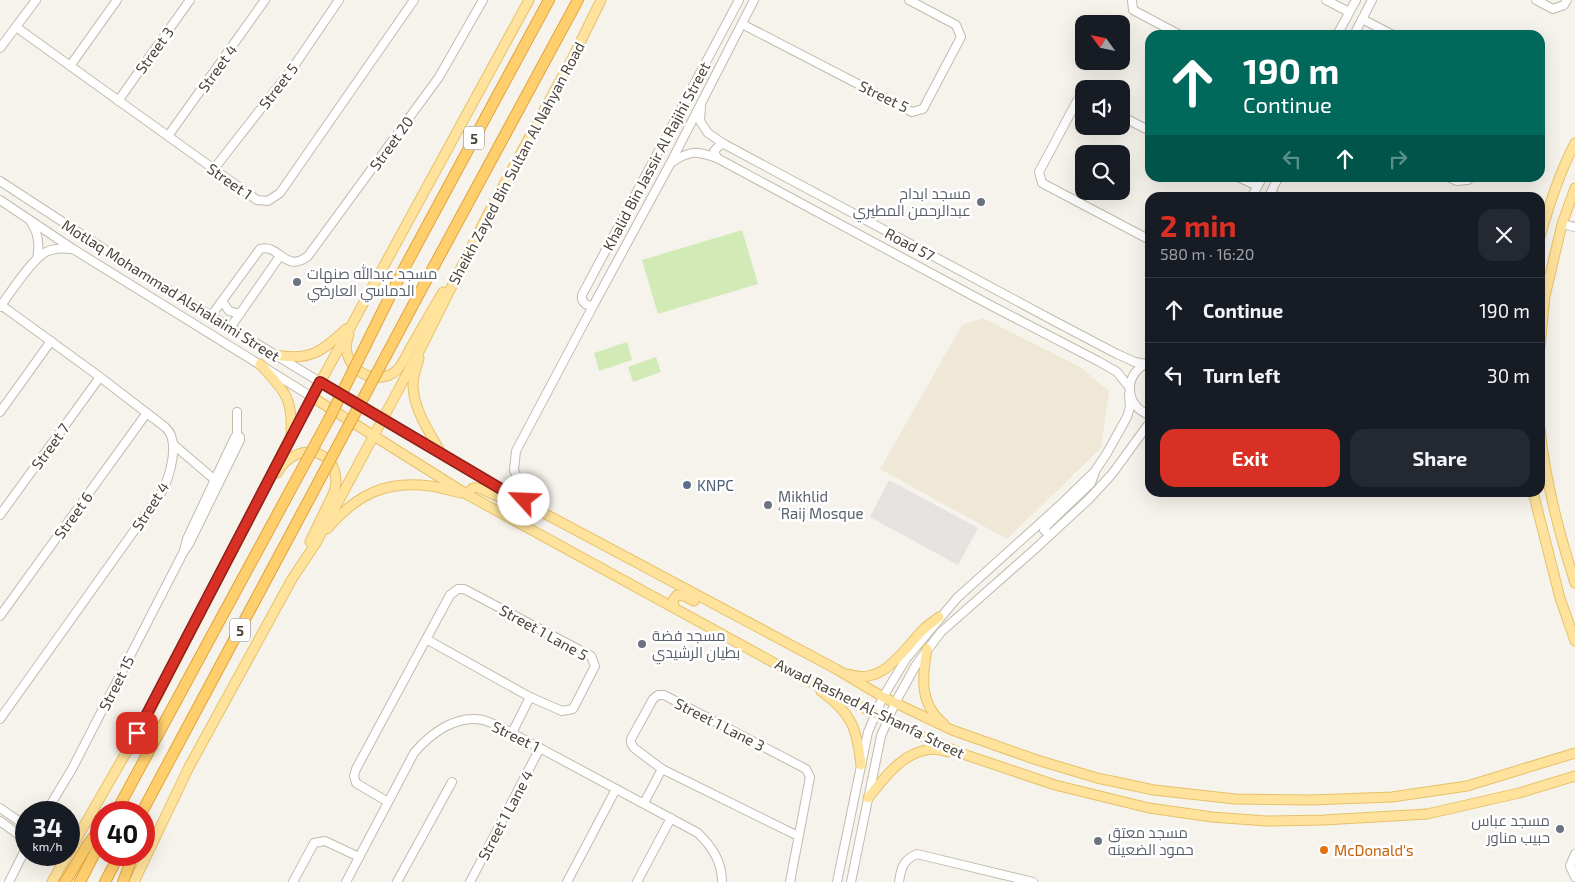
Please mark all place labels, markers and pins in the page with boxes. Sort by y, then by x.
place label: مسجد ابداح عبدالرحمن المطيري [853,184,971,223]
marker: مسجد ابداح عبدالرحمن المطيري [975,196,987,208]
place label: مسجد عبدالله صنهات الدماسي العارضي [307,264,437,303]
marker: مسجد عبدالله صنهات الدماسي العارضي [291,276,303,288]
place label: KNPC [697,476,734,494]
marker: KNPC [681,479,693,491]
place label: Mikhlid ʿRaij Mosque [778,487,864,523]
marker: Mikhlid ʿRaij Mosque [762,499,774,511]
place label: مسجد فضة بطيان الرشيدي [652,626,740,665]
marker: مسجد فضة بطيان الرشيدي [636,638,648,650]
pin [116,712,158,754]
place label: مسجد عباس حبيب مناور [1471,811,1550,847]
place label: مسجد معتق حمود الضعينه [1108,823,1194,859]
marker: مسجد عباس حبيب مناور [1554,823,1566,835]
marker: مسجد معتق حمود الضعينه [1092,835,1104,847]
place label: McDonald's [1334,841,1414,859]
marker: McDonald's [1318,844,1330,856]

